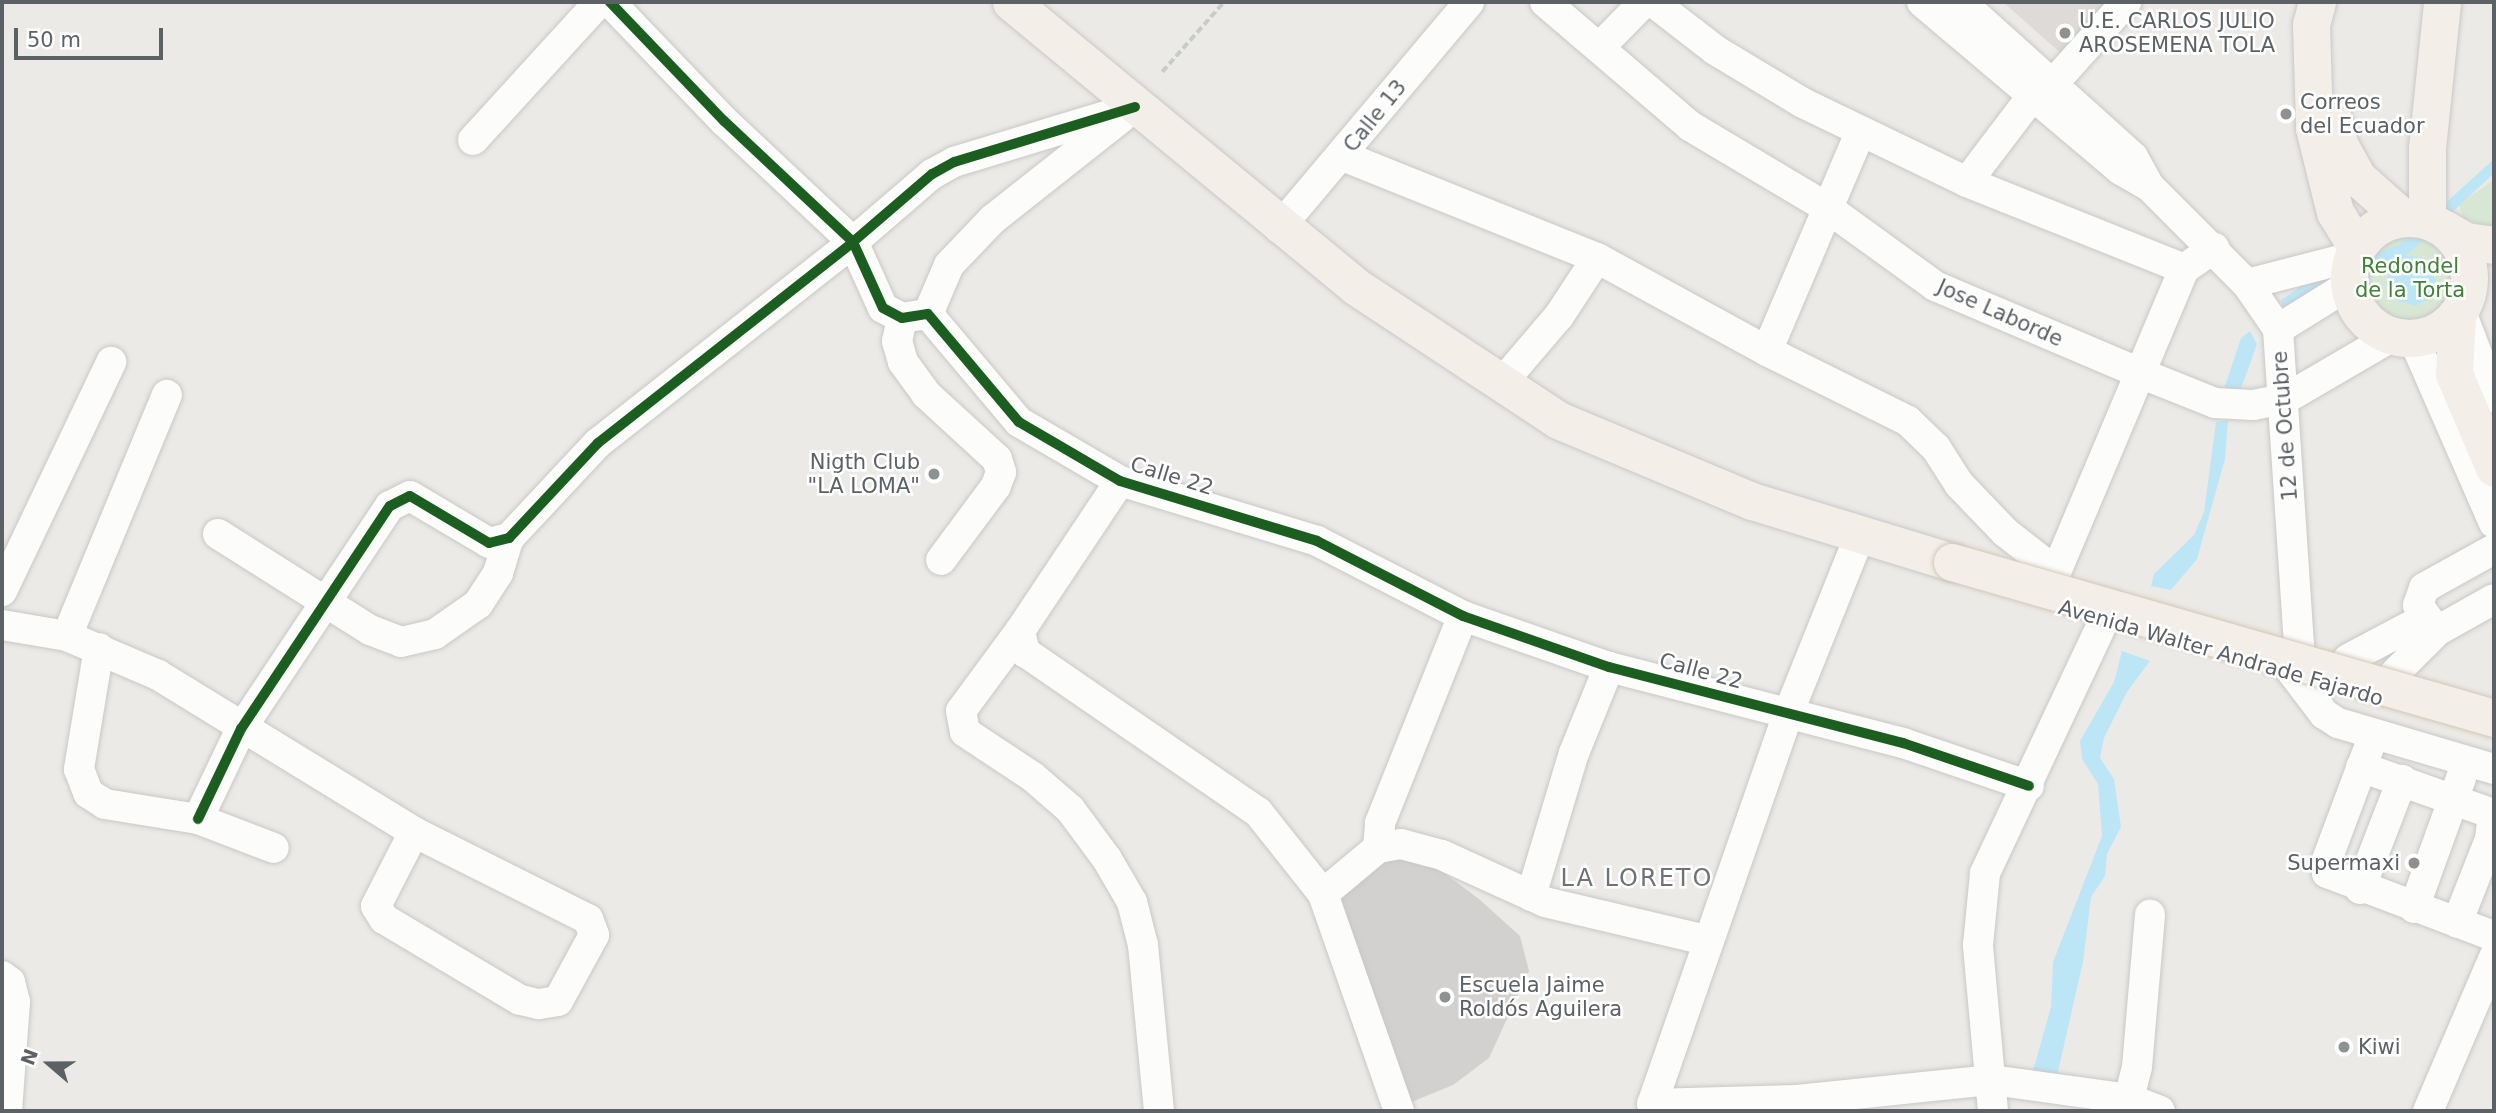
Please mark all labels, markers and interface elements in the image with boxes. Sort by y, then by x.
place label: U.E. CARLOS JULIO AROSEMENA TOLA [2079,8,2275,58]
scale bar [18,14,166,58]
marker: U.E. CARLOS JULIO AROSEMENA TOLA [2057,25,2073,41]
text: 50 m [27,28,81,52]
street label: Calle 13 [1338,75,1412,157]
place label: Correos del Ecuador [2300,89,2425,139]
marker: Correos del Ecuador [2278,106,2294,122]
park label: Redondel de la Torta [2355,253,2465,303]
street label: Jose Laborde [1933,274,2067,352]
street label: 12 de Octubre [2267,350,2303,502]
place label: Nigth Club "LA LOMA" [807,449,920,499]
street label: Calle 22 [1127,451,1217,501]
marker: Nigth Club "LA LOMA" [926,466,942,482]
street label: Avenida Walter Andrade Fajardo [2056,594,2386,712]
street label: Calle 22 [1656,648,1746,694]
place label: Supermaxi [2287,850,2400,876]
marker: Supermaxi [2406,855,2422,871]
district label: LA LORETO [1562,865,1712,893]
place label: Escuela Jaime Roldós Aguilera [1459,972,1622,1022]
marker: Escuela Jaime Roldós Aguilera [1437,989,1453,1005]
north arrow [14,1029,84,1099]
place label: Kiwi [2358,1034,2401,1060]
marker: Kiwi [2336,1039,2352,1055]
text: N [16,1046,42,1068]

